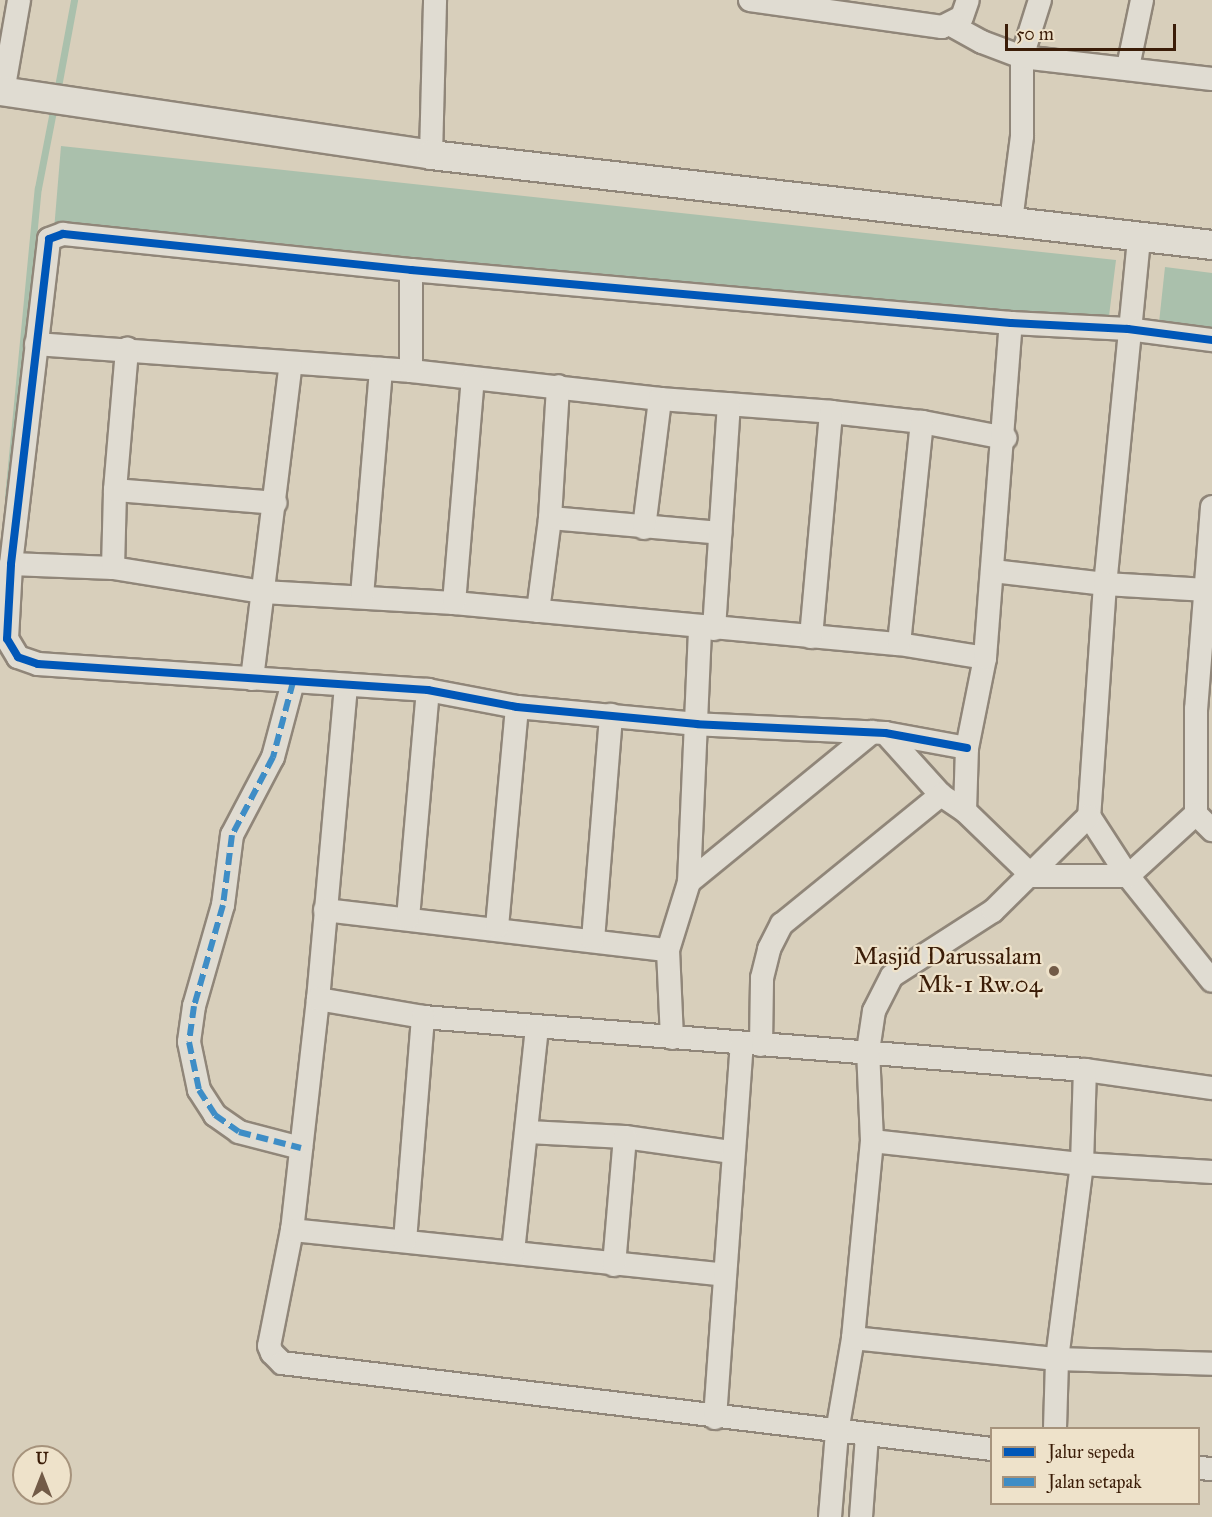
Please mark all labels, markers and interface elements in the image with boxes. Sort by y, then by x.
scale bar [1008,12,1179,50]
text: 50 m [1016,23,1054,45]
place label: Masjid Darussalam Mk-1 Rw.04 [853,943,1042,999]
marker: Masjid Darussalam Mk-1 Rw.04 [1047,964,1061,978]
legend [990,1427,1200,1505]
text: Jalur sepeda [1048,1441,1135,1463]
north arrow [12,1445,72,1505]
text: U [36,1449,48,1468]
text: Jalan setapak [1048,1471,1142,1493]

